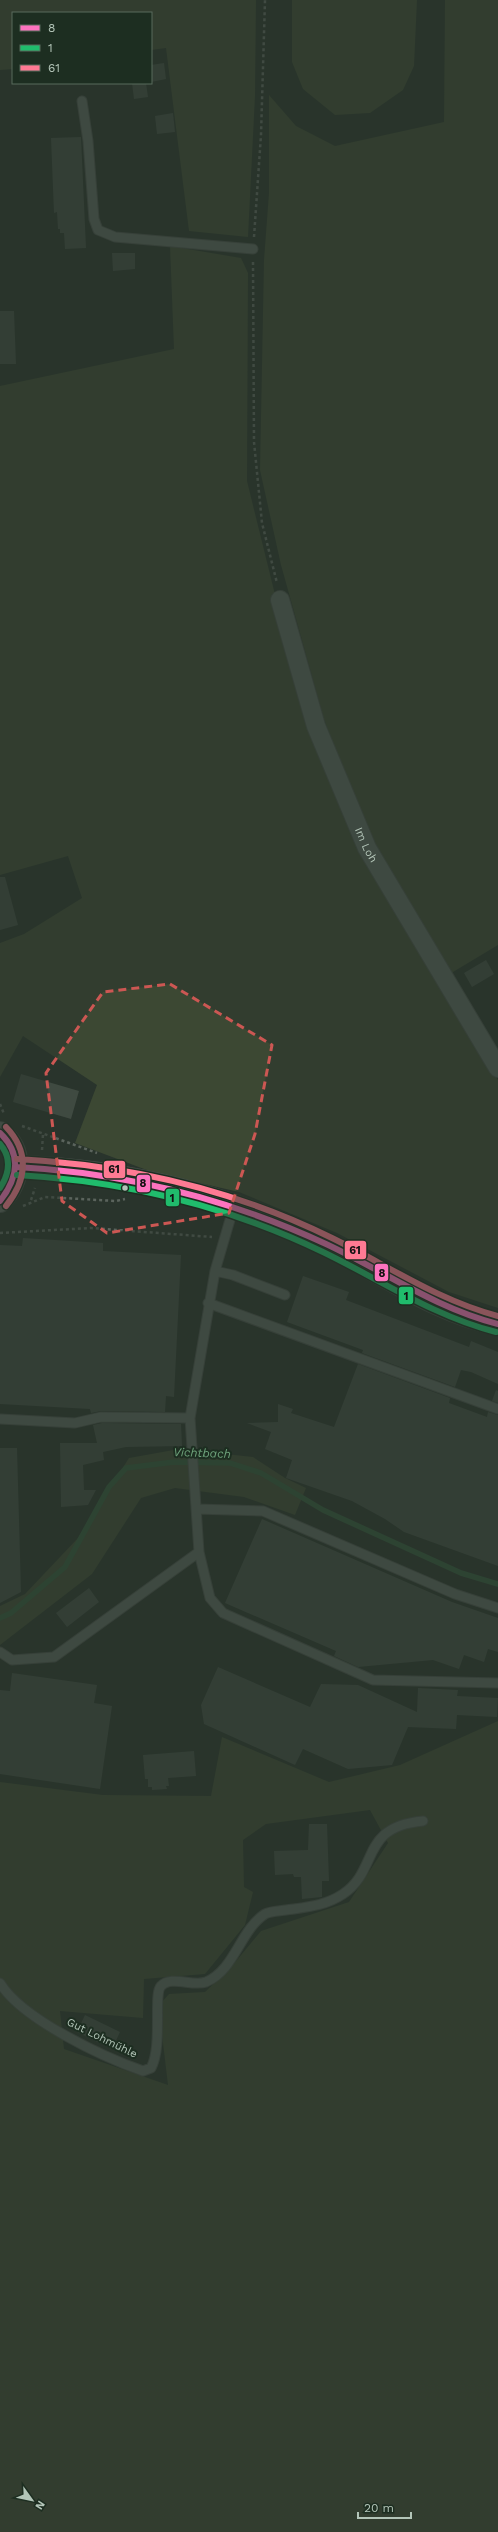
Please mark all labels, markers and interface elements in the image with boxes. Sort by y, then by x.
legend [12,12,152,84]
text: 8 [48,21,55,35]
text: 1 [48,41,53,55]
text: 61 [48,61,60,75]
street label: Im Loh [353,825,380,865]
line badge: 61 [103,1160,126,1179]
text: 61 [108,1163,120,1176]
line badge: 8 [136,1174,151,1193]
text: 8 [140,1177,147,1190]
unlabelled marker [120,1183,130,1193]
line badge: 1 [165,1188,180,1207]
text: 1 [170,1192,174,1205]
line badge: 61 [344,1240,367,1260]
text: 61 [349,1244,361,1257]
line badge: 8 [374,1263,389,1282]
text: 8 [379,1267,386,1280]
line badge: 1 [398,1286,414,1305]
text: 1 [404,1290,408,1303]
water label: Vichtbach [173,1445,231,1461]
street label: Gut Lohmühle [65,2015,139,2061]
north arrow [12,2480,52,2520]
scale bar [358,2494,411,2520]
text: N [32,2498,48,2512]
text: 20 m [364,2501,394,2515]

